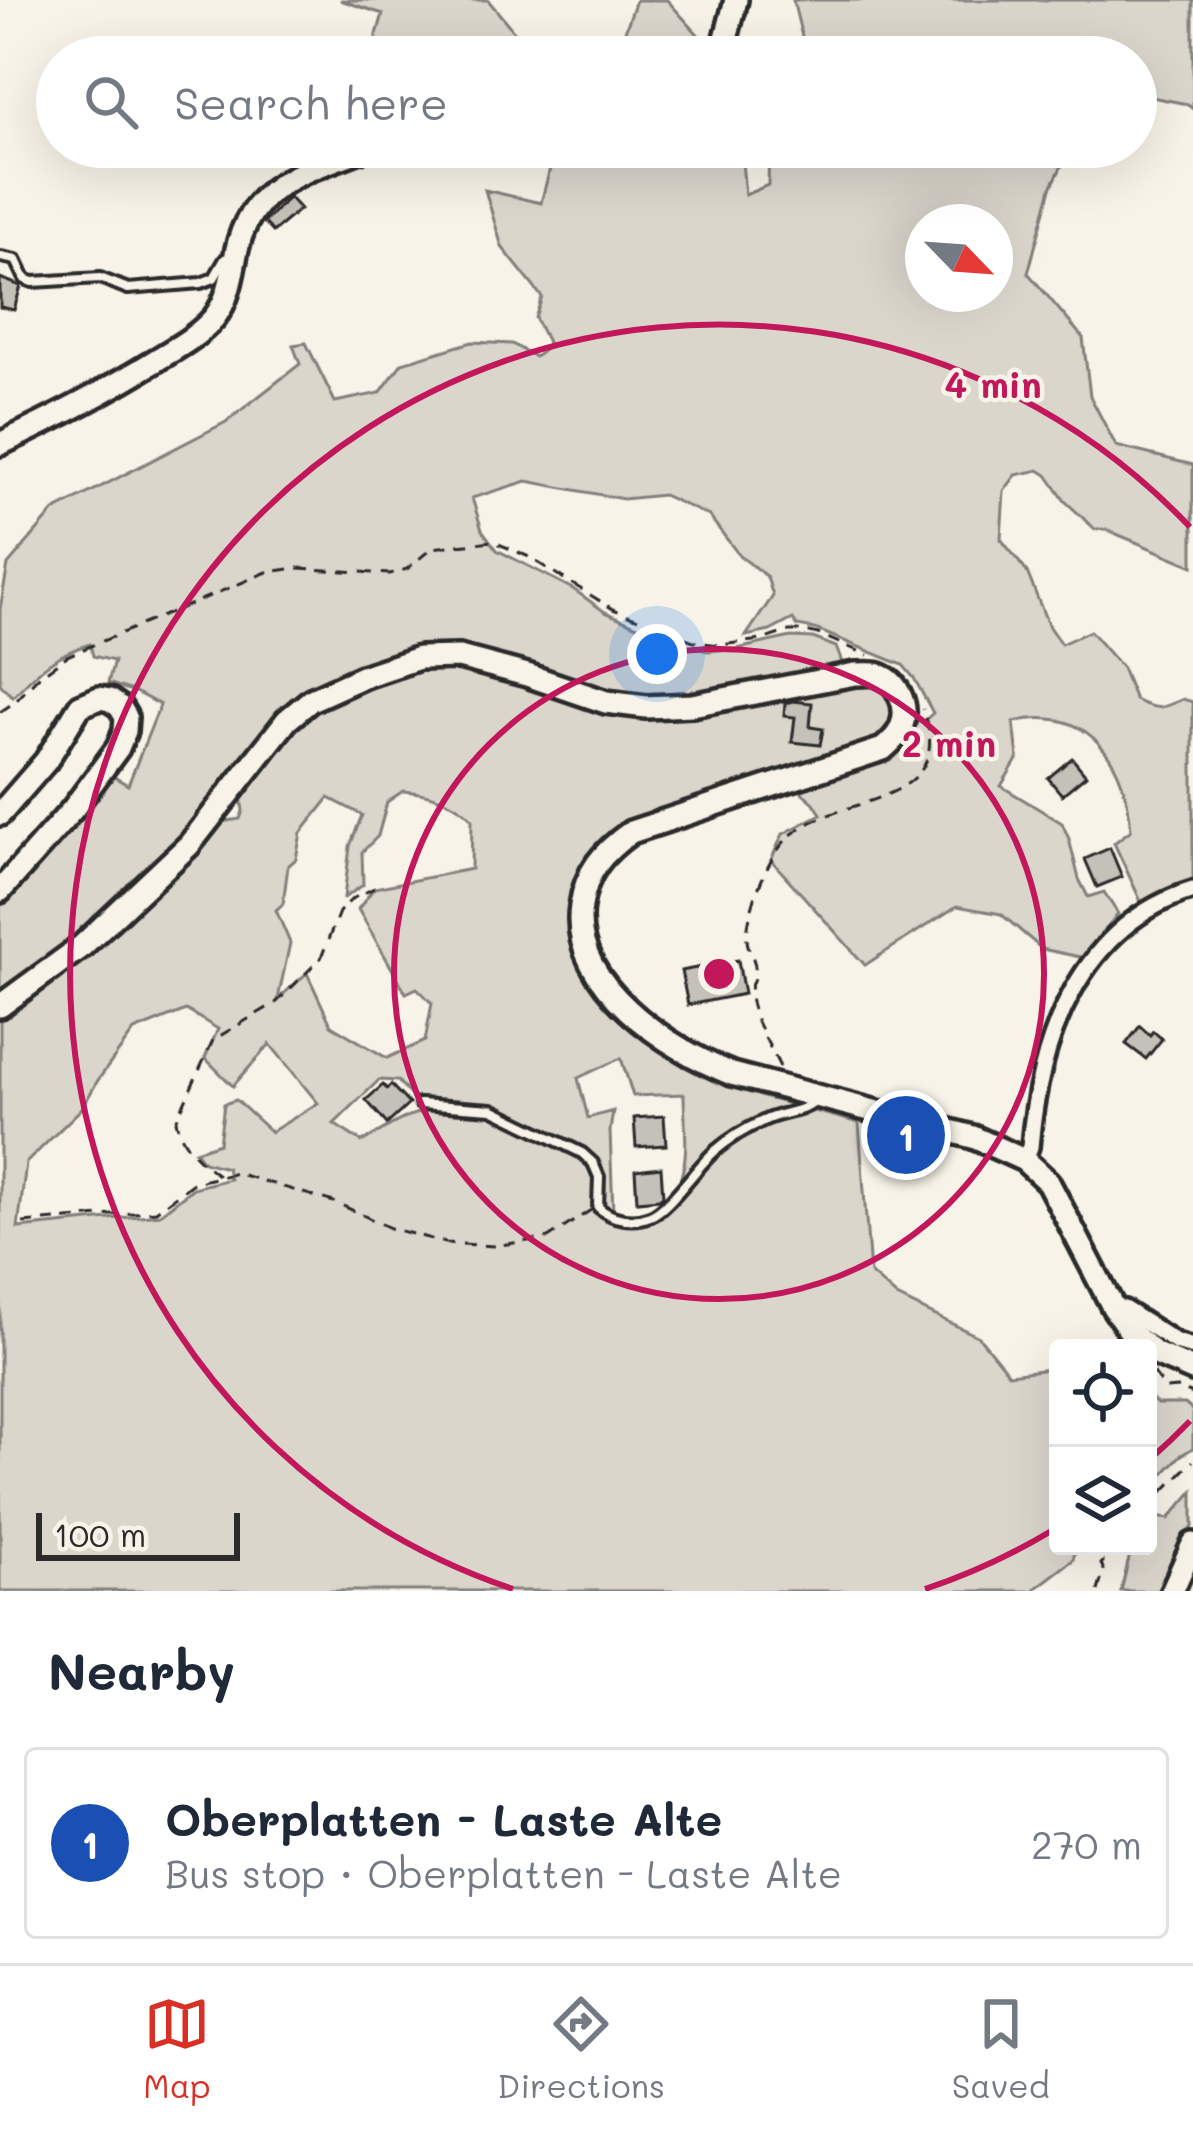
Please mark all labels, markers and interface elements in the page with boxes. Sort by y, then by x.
search box [36,36,1157,168]
icon: search [78,69,144,135]
text: Search here [174,73,448,131]
north arrow [905,204,1013,312]
text: 4 min [944,360,1042,407]
your location [627,624,687,684]
text: 2 min [902,719,996,766]
centre of rings [698,953,740,995]
pin: 1 [867,1090,945,1180]
map controls [1049,1339,1157,1555]
button: locate [1049,1339,1157,1447]
button: layers [1049,1447,1157,1555]
scale bar [36,1507,240,1560]
text: 100 m [54,1512,146,1555]
text: Nearby [48,1636,235,1703]
text: Oberplatten - Laste Alte [165,1789,722,1847]
text: 1 [81,1818,99,1869]
text: 270 m [1031,1818,1142,1869]
text: Bus stop · Oberplatten - Laste Alte [165,1847,842,1898]
tab: Map [143,1991,211,2106]
tab: Directions [497,1991,665,2106]
tab: Saved [952,1991,1050,2106]

